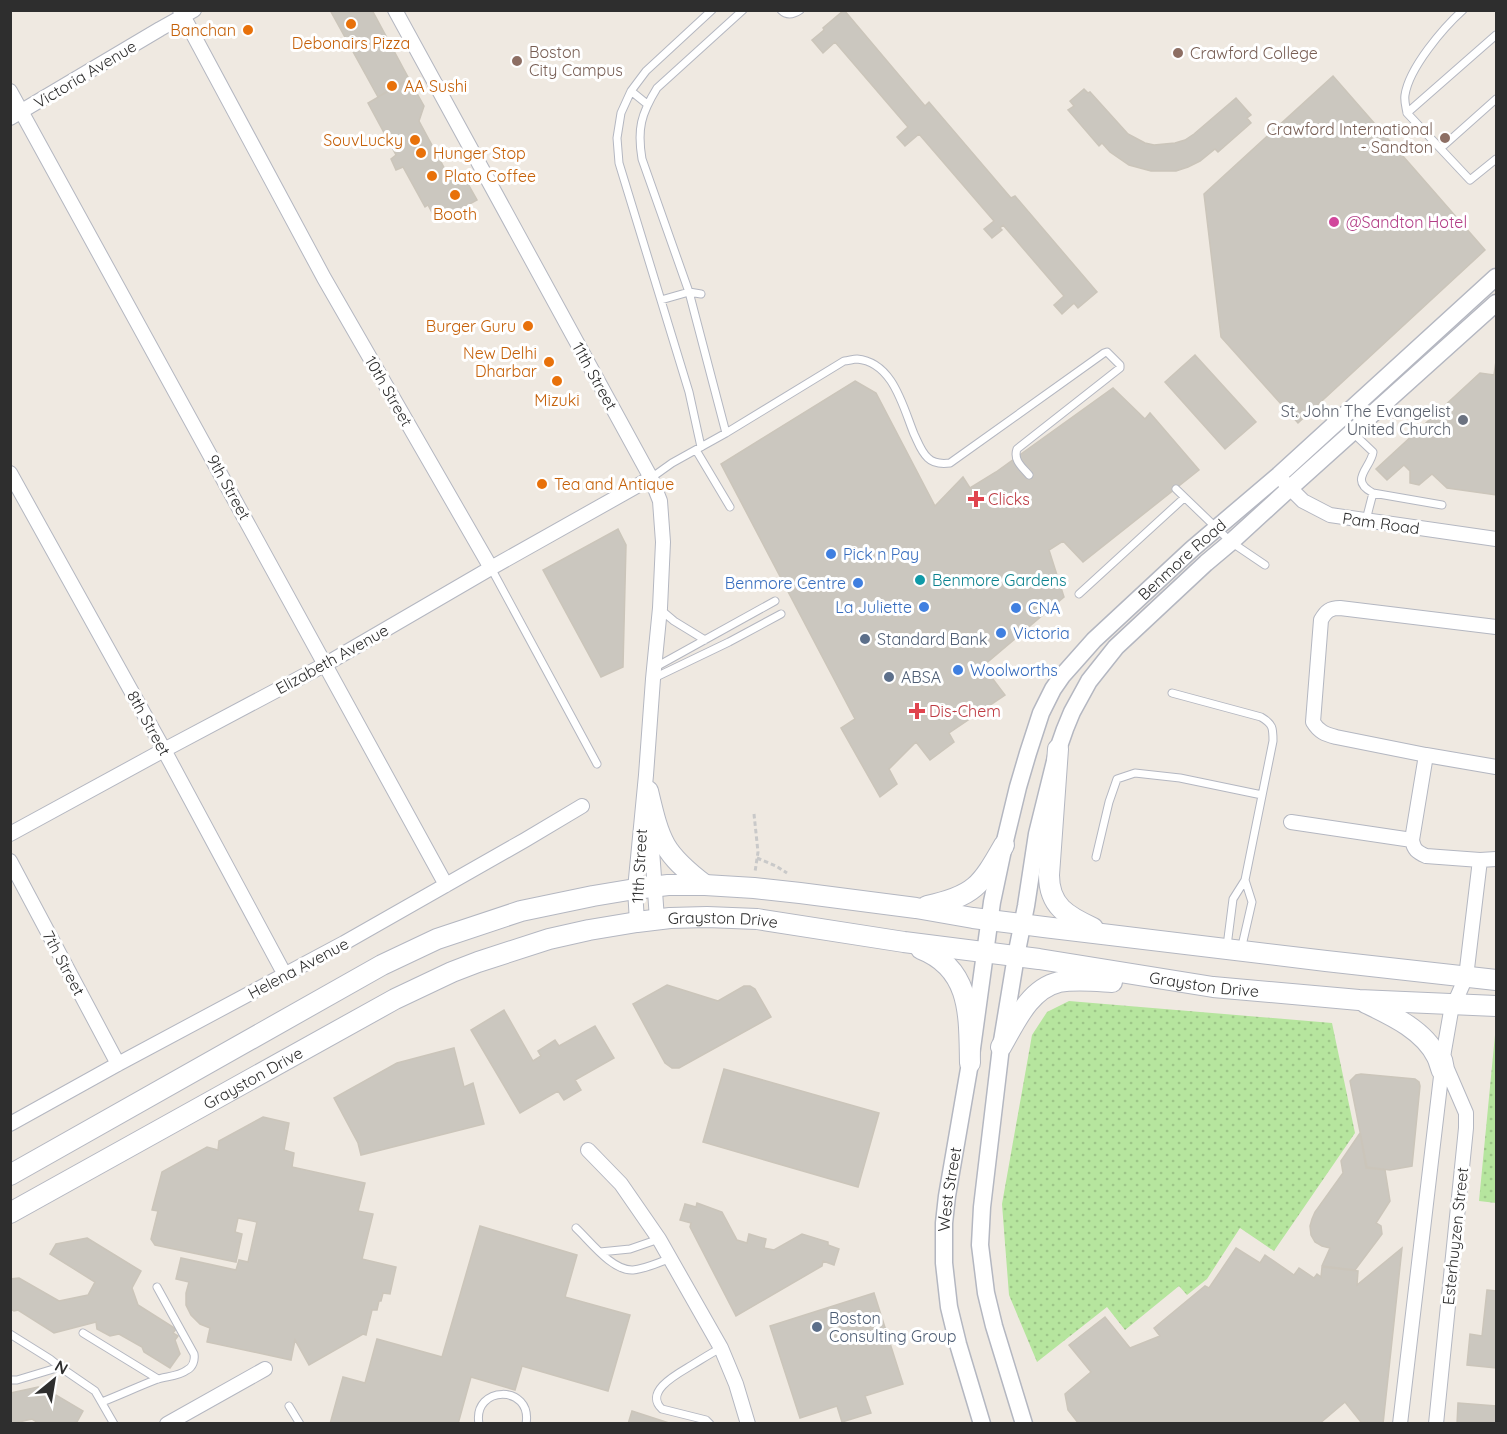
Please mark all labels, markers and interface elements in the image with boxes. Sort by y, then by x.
marker: Debonairs Pizza [344,17,358,31]
place label: Banchan [170,20,236,40]
marker: Banchan [241,23,255,37]
place label: Debonairs Pizza [292,33,410,53]
street label: Victoria Avenue [30,36,140,112]
place label: Boston City Campus [529,42,623,80]
place label: Crawford College [1190,43,1318,63]
marker: Crawford College [1171,46,1185,60]
marker: Boston City Campus [510,54,524,68]
place label: AA Sushi [404,76,467,96]
marker: AA Sushi [385,79,399,93]
place label: Crawford International - Sandton [1266,119,1433,157]
place label: SouvLucky [323,130,403,150]
marker: Crawford International - Sandton [1438,131,1452,145]
marker: SouvLucky [408,133,422,147]
place label: Hunger Stop [433,143,526,163]
marker: Hunger Stop [414,146,428,160]
place label: Plato Coffee [444,166,536,186]
marker: Plato Coffee [425,169,439,183]
marker: Booth [448,188,462,202]
place label: Booth [433,204,477,224]
place label: @Sandton Hotel [1346,212,1467,232]
marker: @Sandton Hotel [1327,215,1341,229]
place label: Burger Guru [426,316,516,336]
marker: Burger Guru [521,319,535,333]
street label: 11th Street [568,339,622,413]
place label: New Delhi Dharbar [463,343,537,381]
street label: 10th Street [361,352,417,430]
marker: New Delhi Dharbar [542,355,556,369]
marker: Mizuki [550,374,564,388]
place label: Mizuki [534,390,580,410]
place label: St. John The Evangelist United Church [1281,401,1451,439]
marker: St. John The Evangelist United Church [1456,413,1470,427]
street label: 9th Street [203,451,255,523]
place label: Tea and Antique [554,474,674,494]
marker: Tea and Antique [535,477,549,491]
place label: Clicks [988,489,1030,509]
marker: Clicks [969,492,983,506]
street label: Pam Road [1341,508,1421,538]
street label: Benmore Road [1134,515,1230,604]
place label: Pick n Pay [843,544,919,564]
marker: Pick n Pay [824,547,838,561]
place label: Benmore Gardens [932,570,1067,590]
place label: Benmore Centre [725,573,846,593]
marker: Benmore Gardens [913,573,927,587]
marker: Benmore Centre [851,576,865,590]
place label: La Juliette [835,597,912,617]
place label: CNA [1028,598,1060,618]
marker: La Juliette [917,600,931,614]
marker: CNA [1009,601,1023,615]
street label: Elizabeth Avenue [272,620,392,698]
place label: Victoria [1013,623,1070,643]
marker: Victoria [994,626,1008,640]
place label: Standard Bank [877,629,988,649]
marker: Standard Bank [858,632,872,646]
place label: Woolworths [970,660,1058,680]
marker: Woolworths [951,663,965,677]
place label: ABSA [901,667,941,687]
marker: ABSA [882,670,896,684]
street label: 8th Street [123,687,175,759]
place label: Dis-Chem [929,701,1001,721]
marker: Dis-Chem [910,704,924,718]
street label: 11th Street [627,828,651,904]
street label: Grayston Drive [668,907,780,932]
street label: 7th Street [39,927,89,999]
street label: Helena Avenue [244,933,352,1003]
street label: Grayston Drive [1148,967,1260,1001]
street label: Grayston Drive [200,1042,306,1114]
street label: West Street [934,1145,965,1232]
street label: Esterhuyzen Street [1438,1166,1472,1306]
place label: Boston Consulting Group [829,1308,956,1346]
marker: Boston Consulting Group [810,1320,824,1334]
north arrow [24,1350,84,1410]
text: N [51,1355,72,1379]

